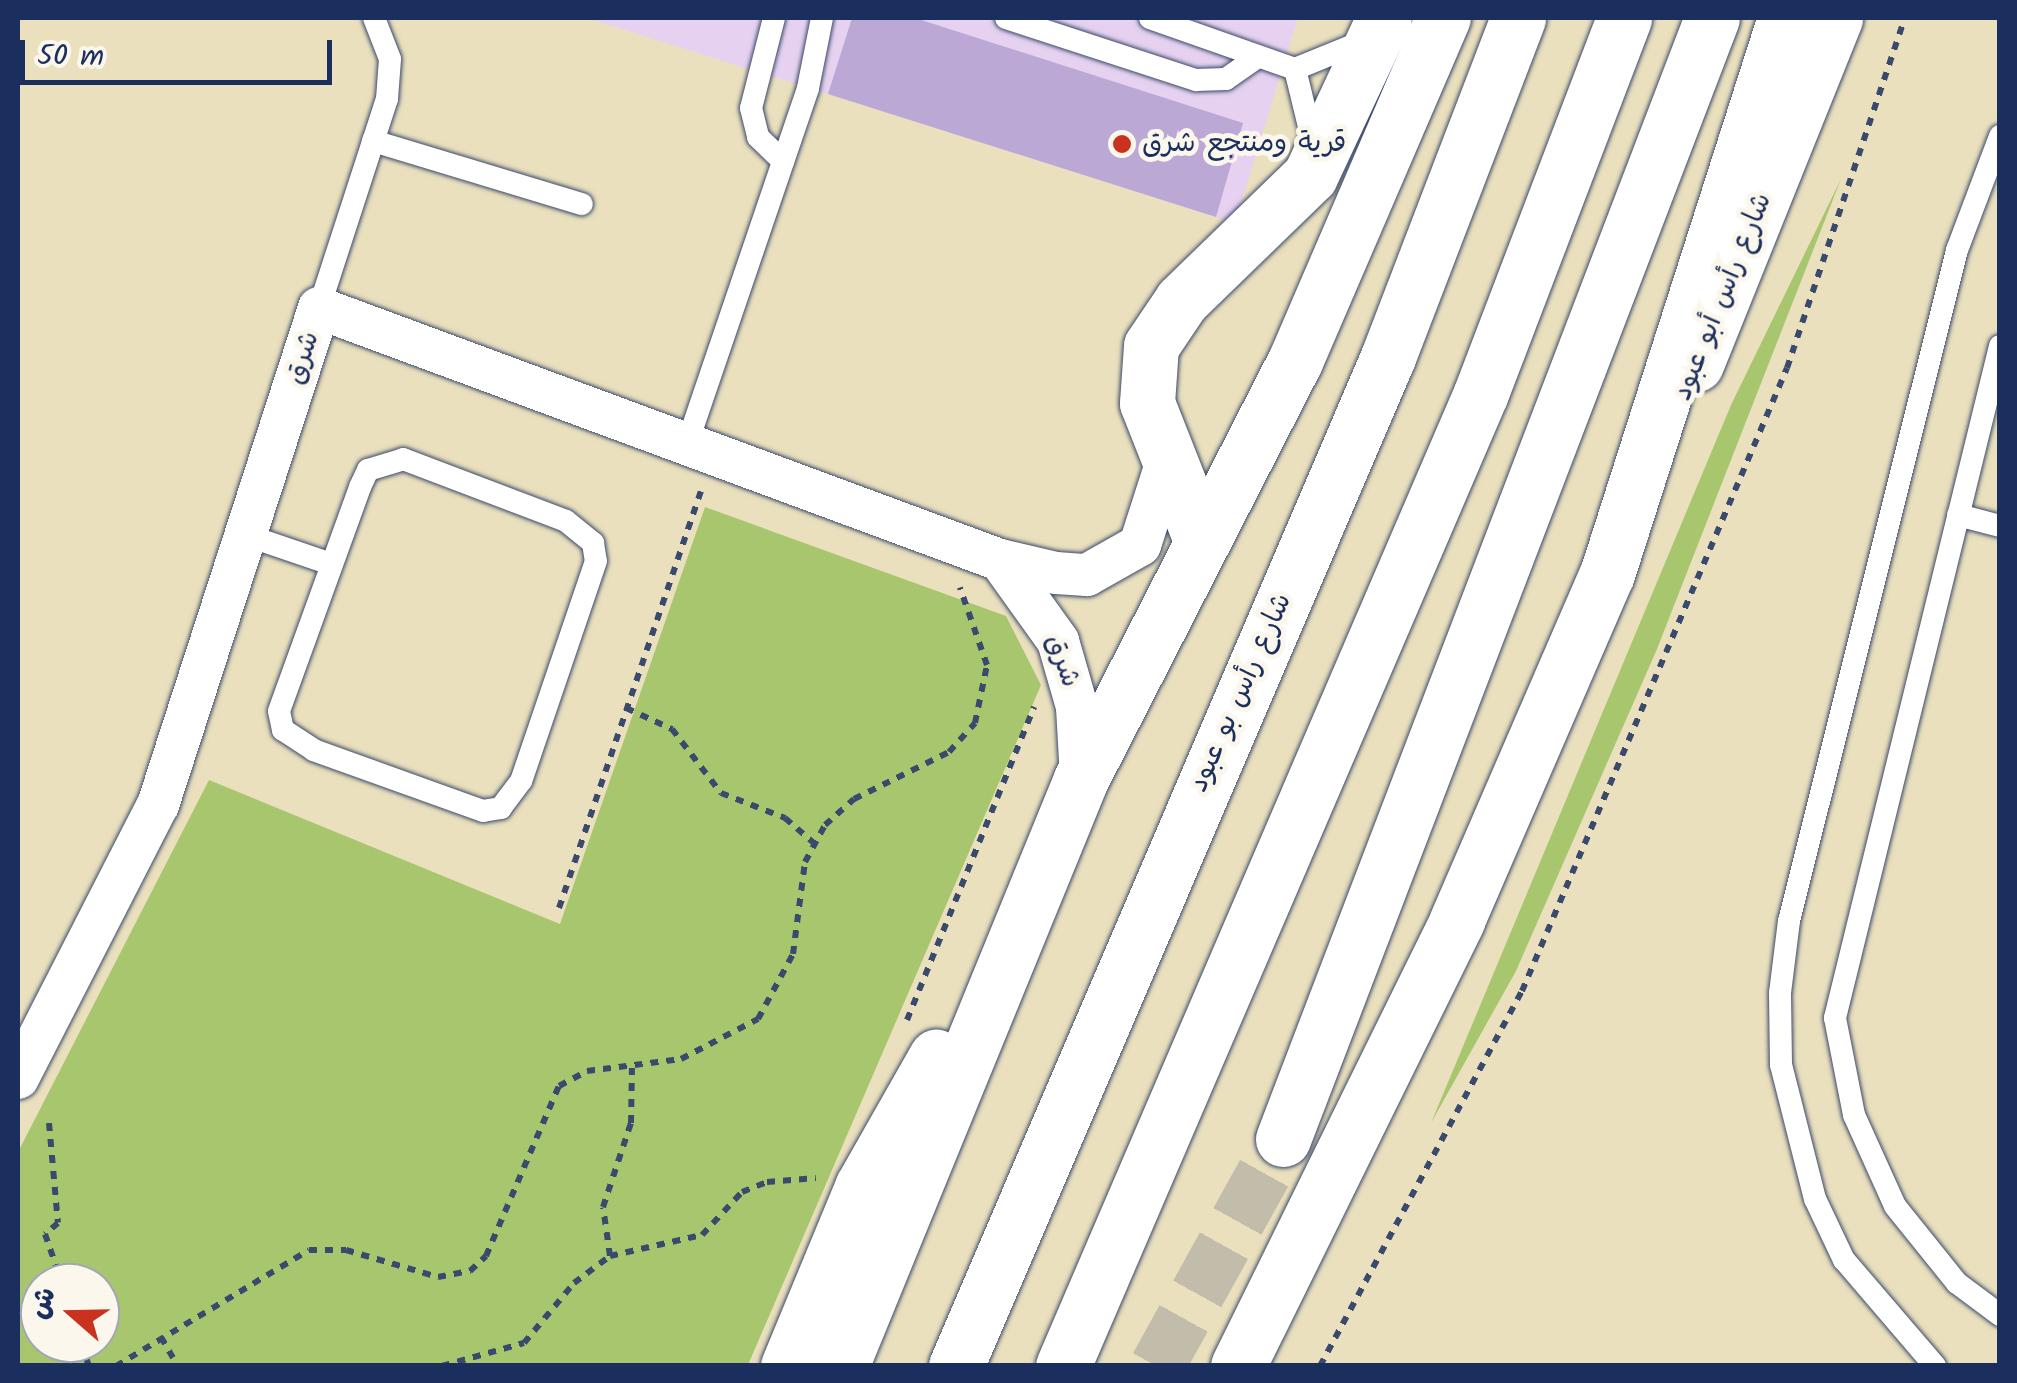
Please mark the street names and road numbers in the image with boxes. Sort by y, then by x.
street label: شارع رأس أبو عبود [1666,188,1780,406]
street label: شرق [278,327,328,389]
street label: شارع رأس بو عبود [1182,588,1300,798]
street label: شرق [1037,630,1087,692]

